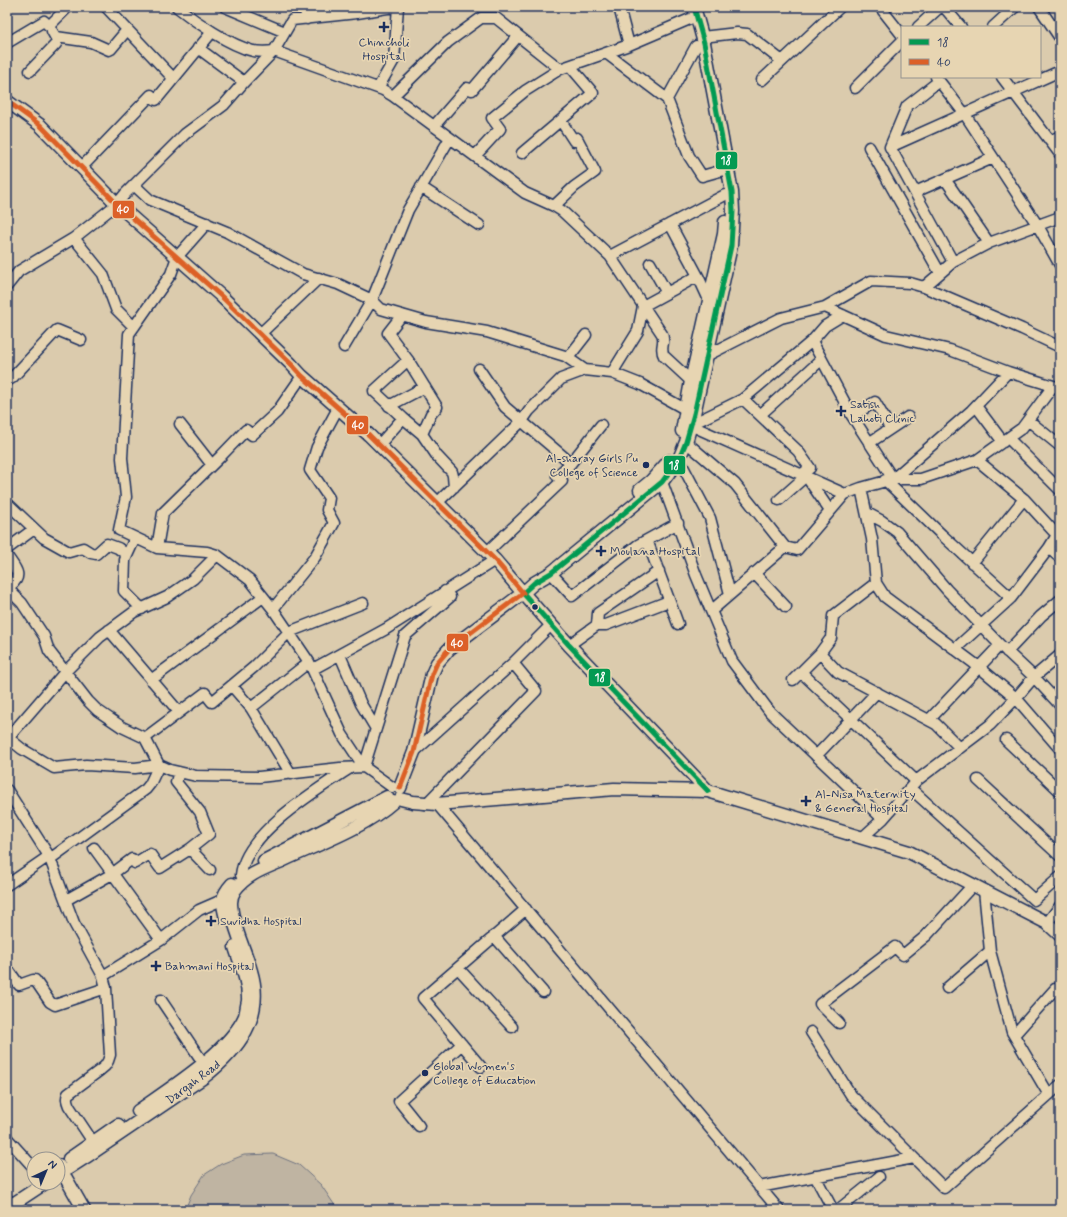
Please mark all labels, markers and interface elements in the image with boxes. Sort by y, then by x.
marker: Chincholi Hospital [378,21,390,33]
legend [901,26,1041,78]
place label: Chincholi Hospital [359,35,409,65]
text: 18 [937,35,949,51]
text: 40 [937,55,951,71]
line badge: 18 [715,151,738,170]
text: 18 [721,154,731,168]
line badge: 40 [112,200,135,219]
text: 40 [117,203,129,217]
place label: Satish Lahoti Clinic [850,397,915,427]
marker: Satish Lahoti Clinic [835,405,847,417]
line badge: 40 [346,415,369,435]
text: 40 [352,419,364,433]
place label: Al-sharay Girls Pu College of Science [546,451,639,481]
line badge: 18 [663,455,686,475]
text: 18 [669,459,679,473]
marker: Al-sharay Girls Pu College of Science [641,460,651,470]
place label: Moulana Hospital [610,544,700,560]
marker: Moulana Hospital [595,545,607,557]
unlabelled marker [530,602,540,612]
line badge: 40 [446,633,469,652]
text: 40 [451,637,463,651]
line badge: 18 [588,668,611,687]
text: 18 [595,671,605,685]
place label: Al-Nisa Maternity & General Hospital [815,787,916,817]
marker: Al-Nisa Maternity & General Hospital [800,795,812,807]
place label: Suvidha Hospital [220,914,301,930]
marker: Suvidha Hospital [205,915,217,927]
place label: Bahmani Hospital [165,959,254,975]
marker: Bahmani Hospital [150,960,162,972]
street label: Dargah Road [163,1057,224,1109]
place label: Global Women's College of Education [433,1059,536,1089]
marker: Global Women's College of Education [420,1068,430,1078]
north arrow [26,1151,66,1191]
text: N [45,1157,60,1172]

